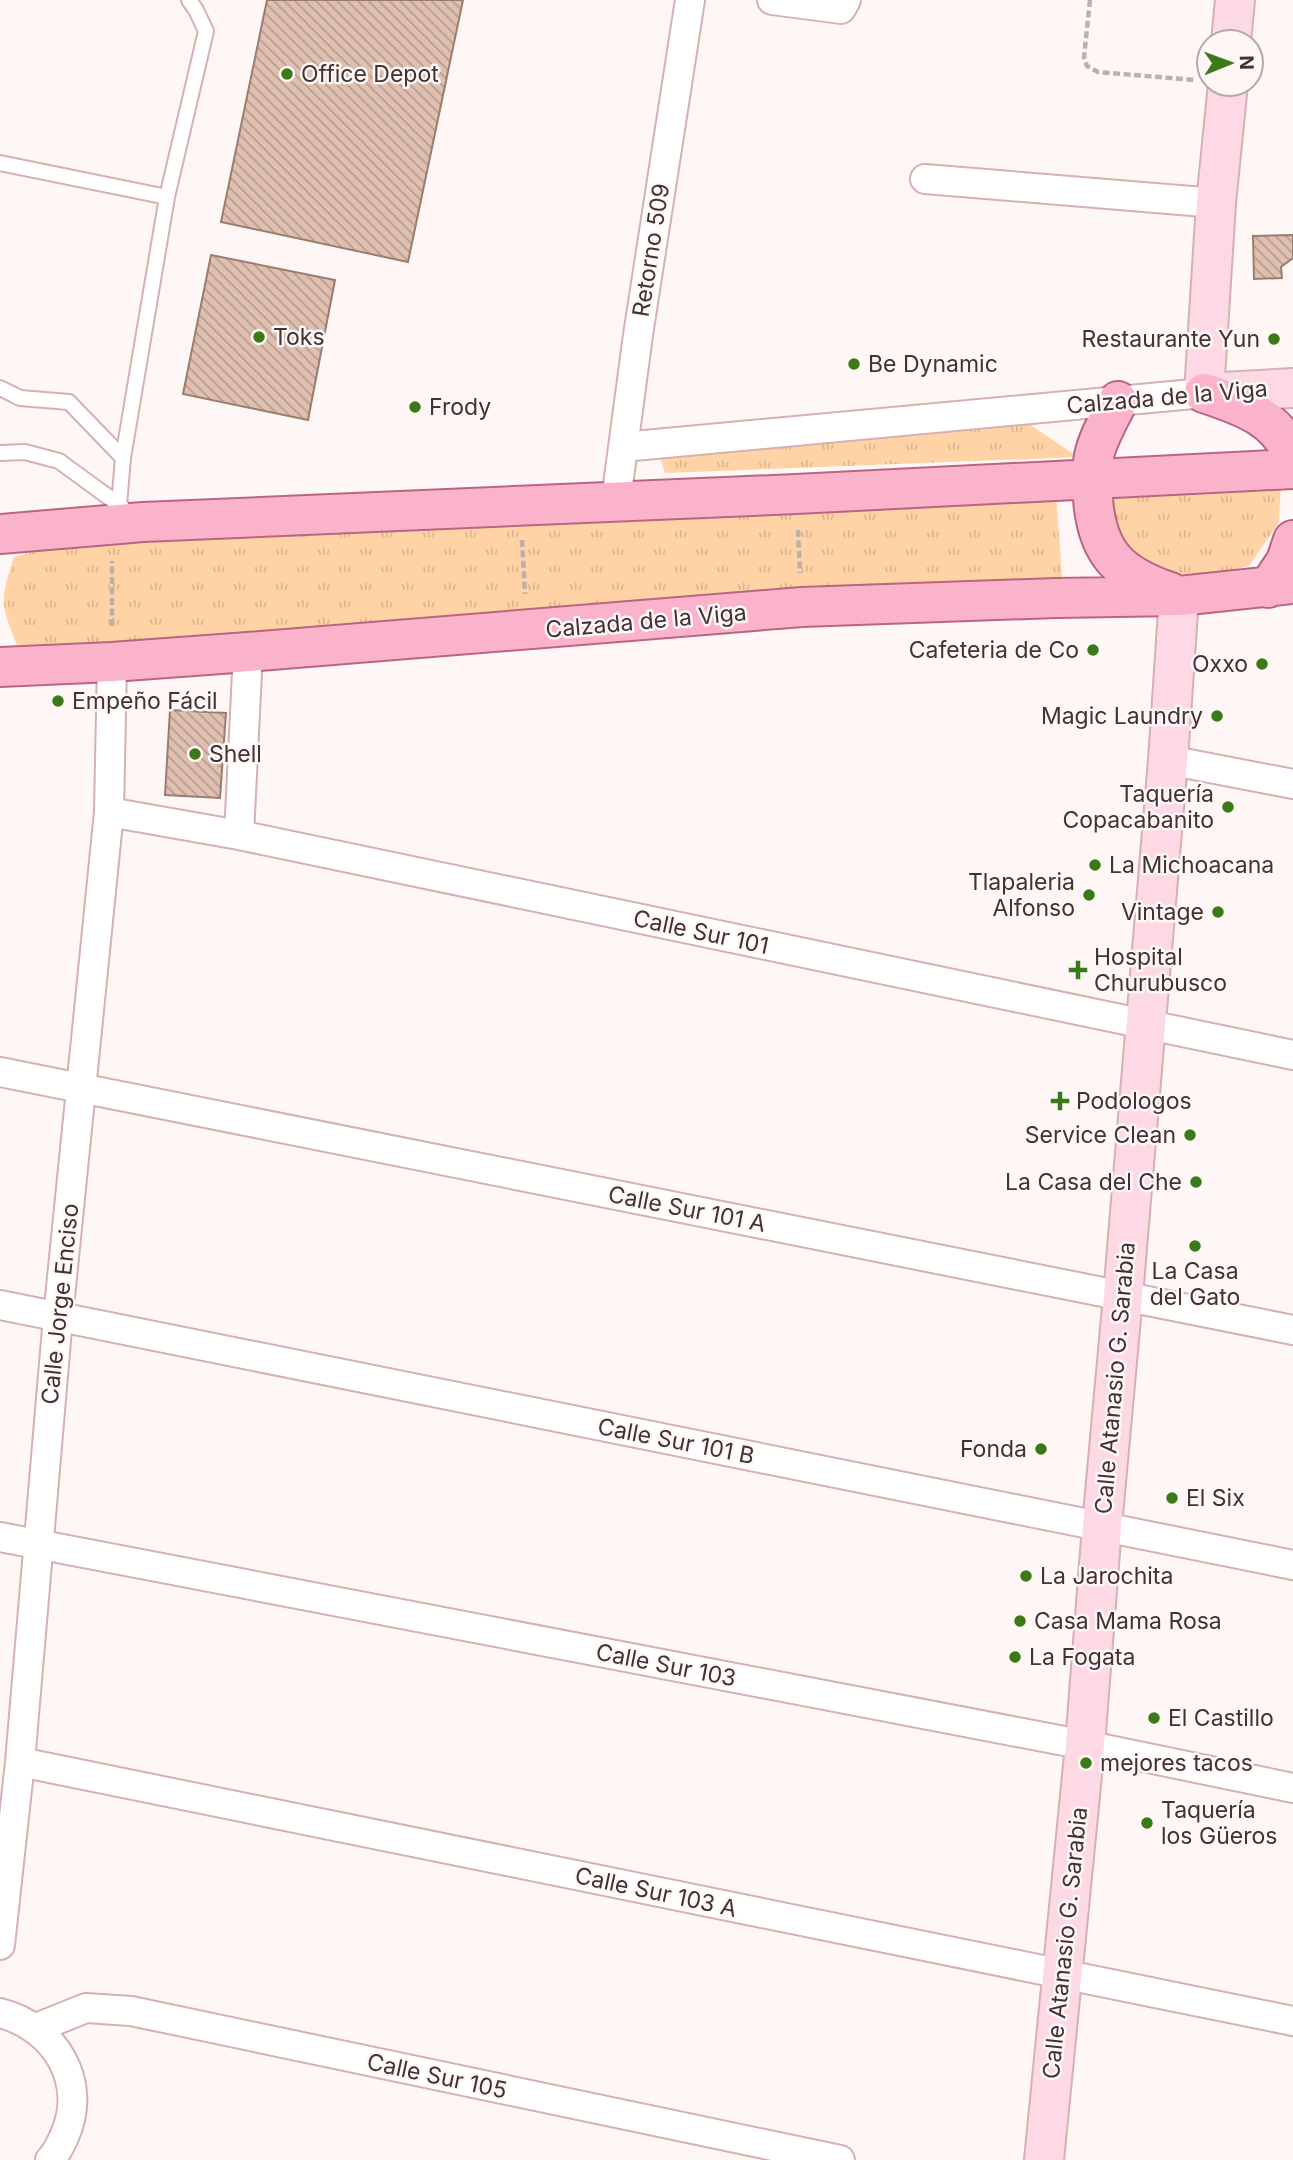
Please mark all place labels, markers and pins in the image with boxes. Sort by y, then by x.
place label: Office Depot [301,60,439,88]
marker: Office Depot [279,66,295,82]
place label: Toks [273,323,325,351]
place label: Restaurante Yun [1082,325,1260,353]
marker: Toks [251,329,267,345]
marker: Restaurante Yun [1266,331,1282,347]
place label: Be Dynamic [868,350,998,378]
marker: Be Dynamic [846,356,862,372]
place label: Frody [429,393,491,421]
marker: Frody [407,399,423,415]
place label: Cafeteria de Co [909,636,1079,664]
marker: Cafeteria de Co [1085,642,1101,658]
place label: Oxxo [1192,650,1248,678]
marker: Oxxo [1254,656,1270,672]
place label: Empeño Fácil [72,687,218,715]
marker: Empeño Fácil [50,693,66,709]
place label: Magic Laundry [1041,702,1203,730]
marker: Magic Laundry [1209,708,1225,724]
place label: Shell [209,740,262,768]
marker: Shell [187,746,203,762]
place label: Taquería Copacabanito [1062,780,1214,834]
marker: Taquería Copacabanito [1220,799,1236,815]
place label: La Michoacana [1109,851,1274,879]
marker: La Michoacana [1087,857,1103,873]
place label: Tlapaleria Alfonso [968,868,1075,922]
marker: Tlapaleria Alfonso [1081,887,1097,903]
place label: Vintage [1121,898,1204,926]
marker: Vintage [1210,904,1226,920]
place label: Hospital Churubusco [1094,943,1227,997]
marker: Hospital Churubusco [1068,960,1088,980]
place label: Podologos [1076,1087,1192,1115]
marker: Podologos [1050,1091,1070,1111]
place label: Service Clean [1025,1121,1176,1149]
marker: Service Clean [1182,1127,1198,1143]
place label: La Casa del Che [1005,1168,1182,1196]
marker: La Casa del Che [1188,1174,1204,1190]
marker: La Casa del Gato [1187,1238,1203,1254]
place label: La Casa del Gato [1150,1257,1240,1311]
place label: Fonda [960,1435,1027,1463]
marker: Fonda [1033,1441,1049,1457]
place label: El Six [1186,1484,1245,1512]
marker: El Six [1164,1490,1180,1506]
place label: La Jarochita [1040,1562,1173,1590]
marker: La Jarochita [1018,1568,1034,1584]
place label: Casa Mama Rosa [1034,1607,1222,1635]
marker: Casa Mama Rosa [1012,1613,1028,1629]
place label: La Fogata [1029,1643,1135,1671]
marker: La Fogata [1007,1649,1023,1665]
place label: El Castillo [1168,1704,1274,1732]
marker: El Castillo [1146,1710,1162,1726]
place label: mejores tacos [1100,1749,1253,1777]
marker: mejores tacos [1078,1755,1094,1771]
place label: Taquería los Güeros [1161,1796,1277,1850]
marker: Taquería los Güeros [1139,1815,1155,1831]

